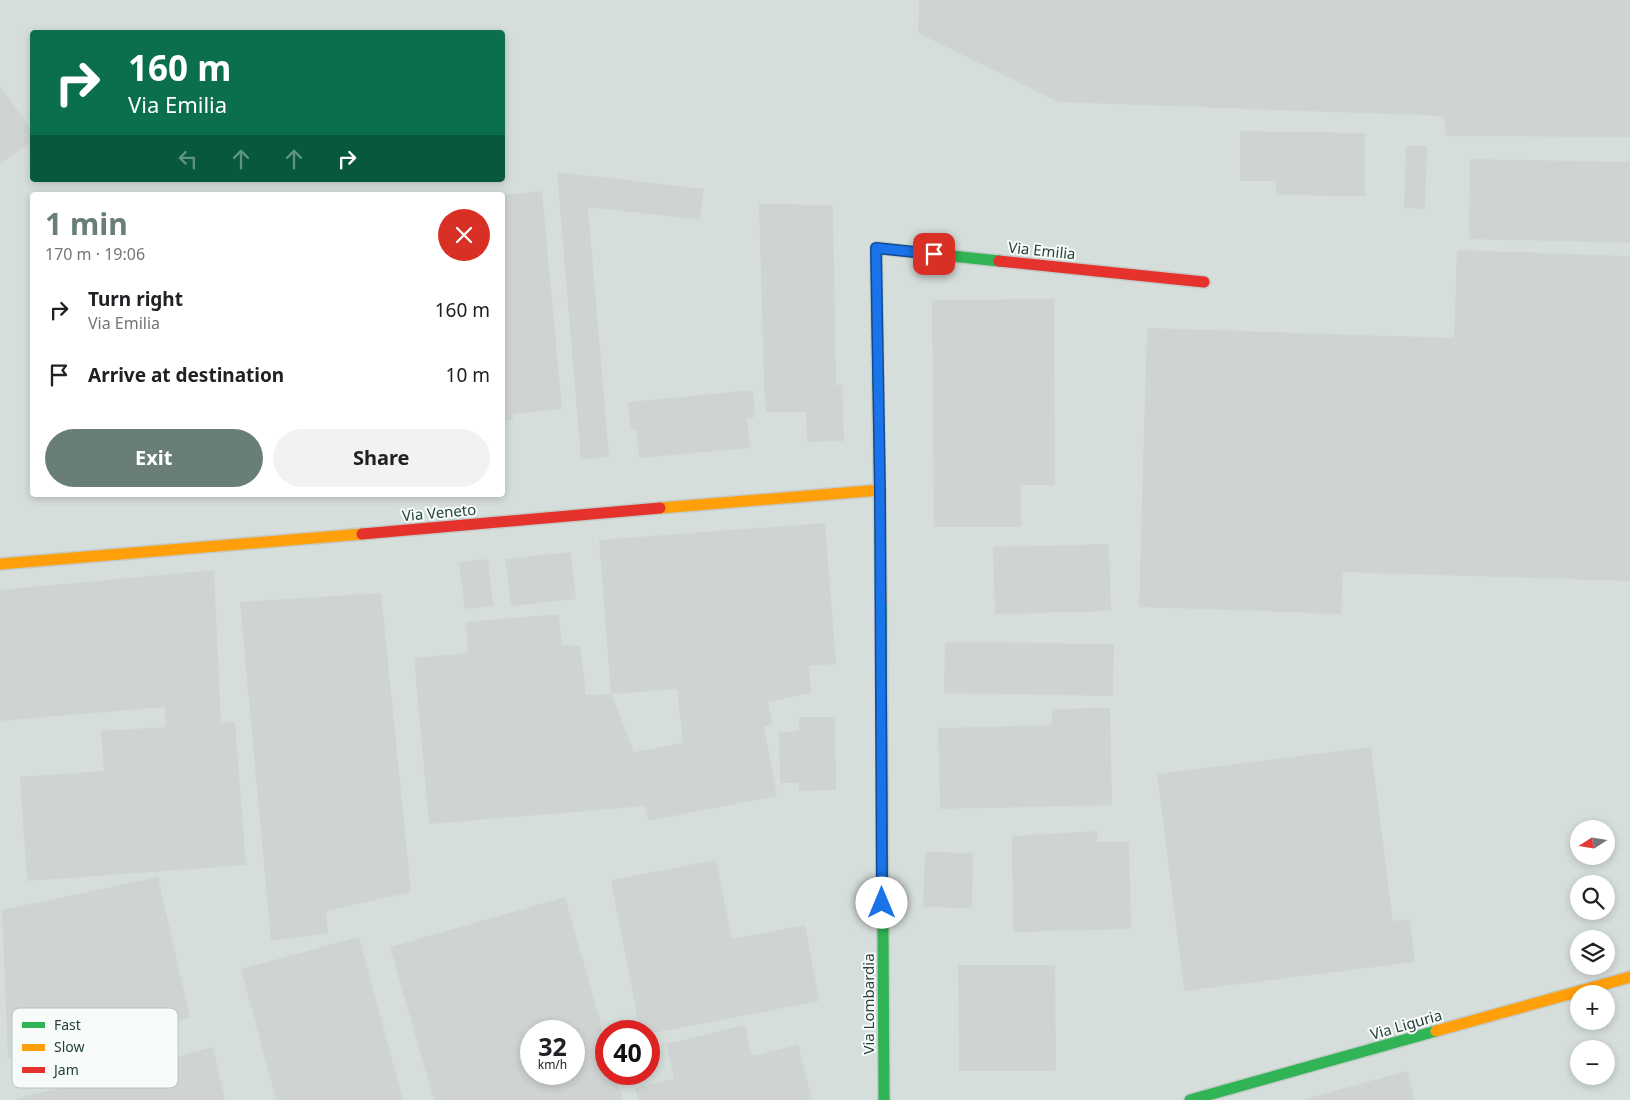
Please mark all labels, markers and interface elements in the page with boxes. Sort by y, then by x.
text: 160 m [128,44,231,91]
icon: right [45,50,110,115]
text: Via Emilia [128,89,227,119]
icon: left [174,145,202,173]
icon: ahead [227,145,255,173]
icon: ahead [280,145,308,173]
icon: right [333,145,361,173]
text: 1 min [45,203,128,244]
button: close [438,209,490,261]
pin [913,233,955,275]
street label: Via Emilia [1007,237,1077,263]
icon: arrive [920,240,948,268]
text: 170 m · 19:06 [45,243,145,265]
text: Turn right [88,286,183,312]
icon: right [45,296,73,324]
text: 160 m [435,297,490,323]
text: Via Emilia [88,312,160,334]
icon: arrive [45,361,73,389]
text: Arrive at destination [88,362,284,388]
text: 10 m [446,362,490,388]
button: Exit [45,429,263,487]
button: Share [273,429,490,487]
street label: Via Veneto [401,499,477,525]
north arrow [1570,820,1615,865]
map controls [1570,820,1615,1085]
button: search [1570,875,1615,920]
position arrow [855,876,907,928]
button: layers [1570,930,1615,975]
street label: Via Lombardia [858,953,878,1055]
button: + [1570,985,1615,1030]
street label: Via Liguria [1368,1004,1444,1044]
legend [12,1008,178,1088]
text: Fast [54,1015,81,1034]
speed limit sign: 40 [595,1020,660,1085]
text: 32 [538,1029,567,1063]
text: Slow [54,1037,85,1056]
button: − [1570,1040,1615,1085]
text: km/h [538,1056,567,1073]
text: Jam [52,1060,79,1079]

